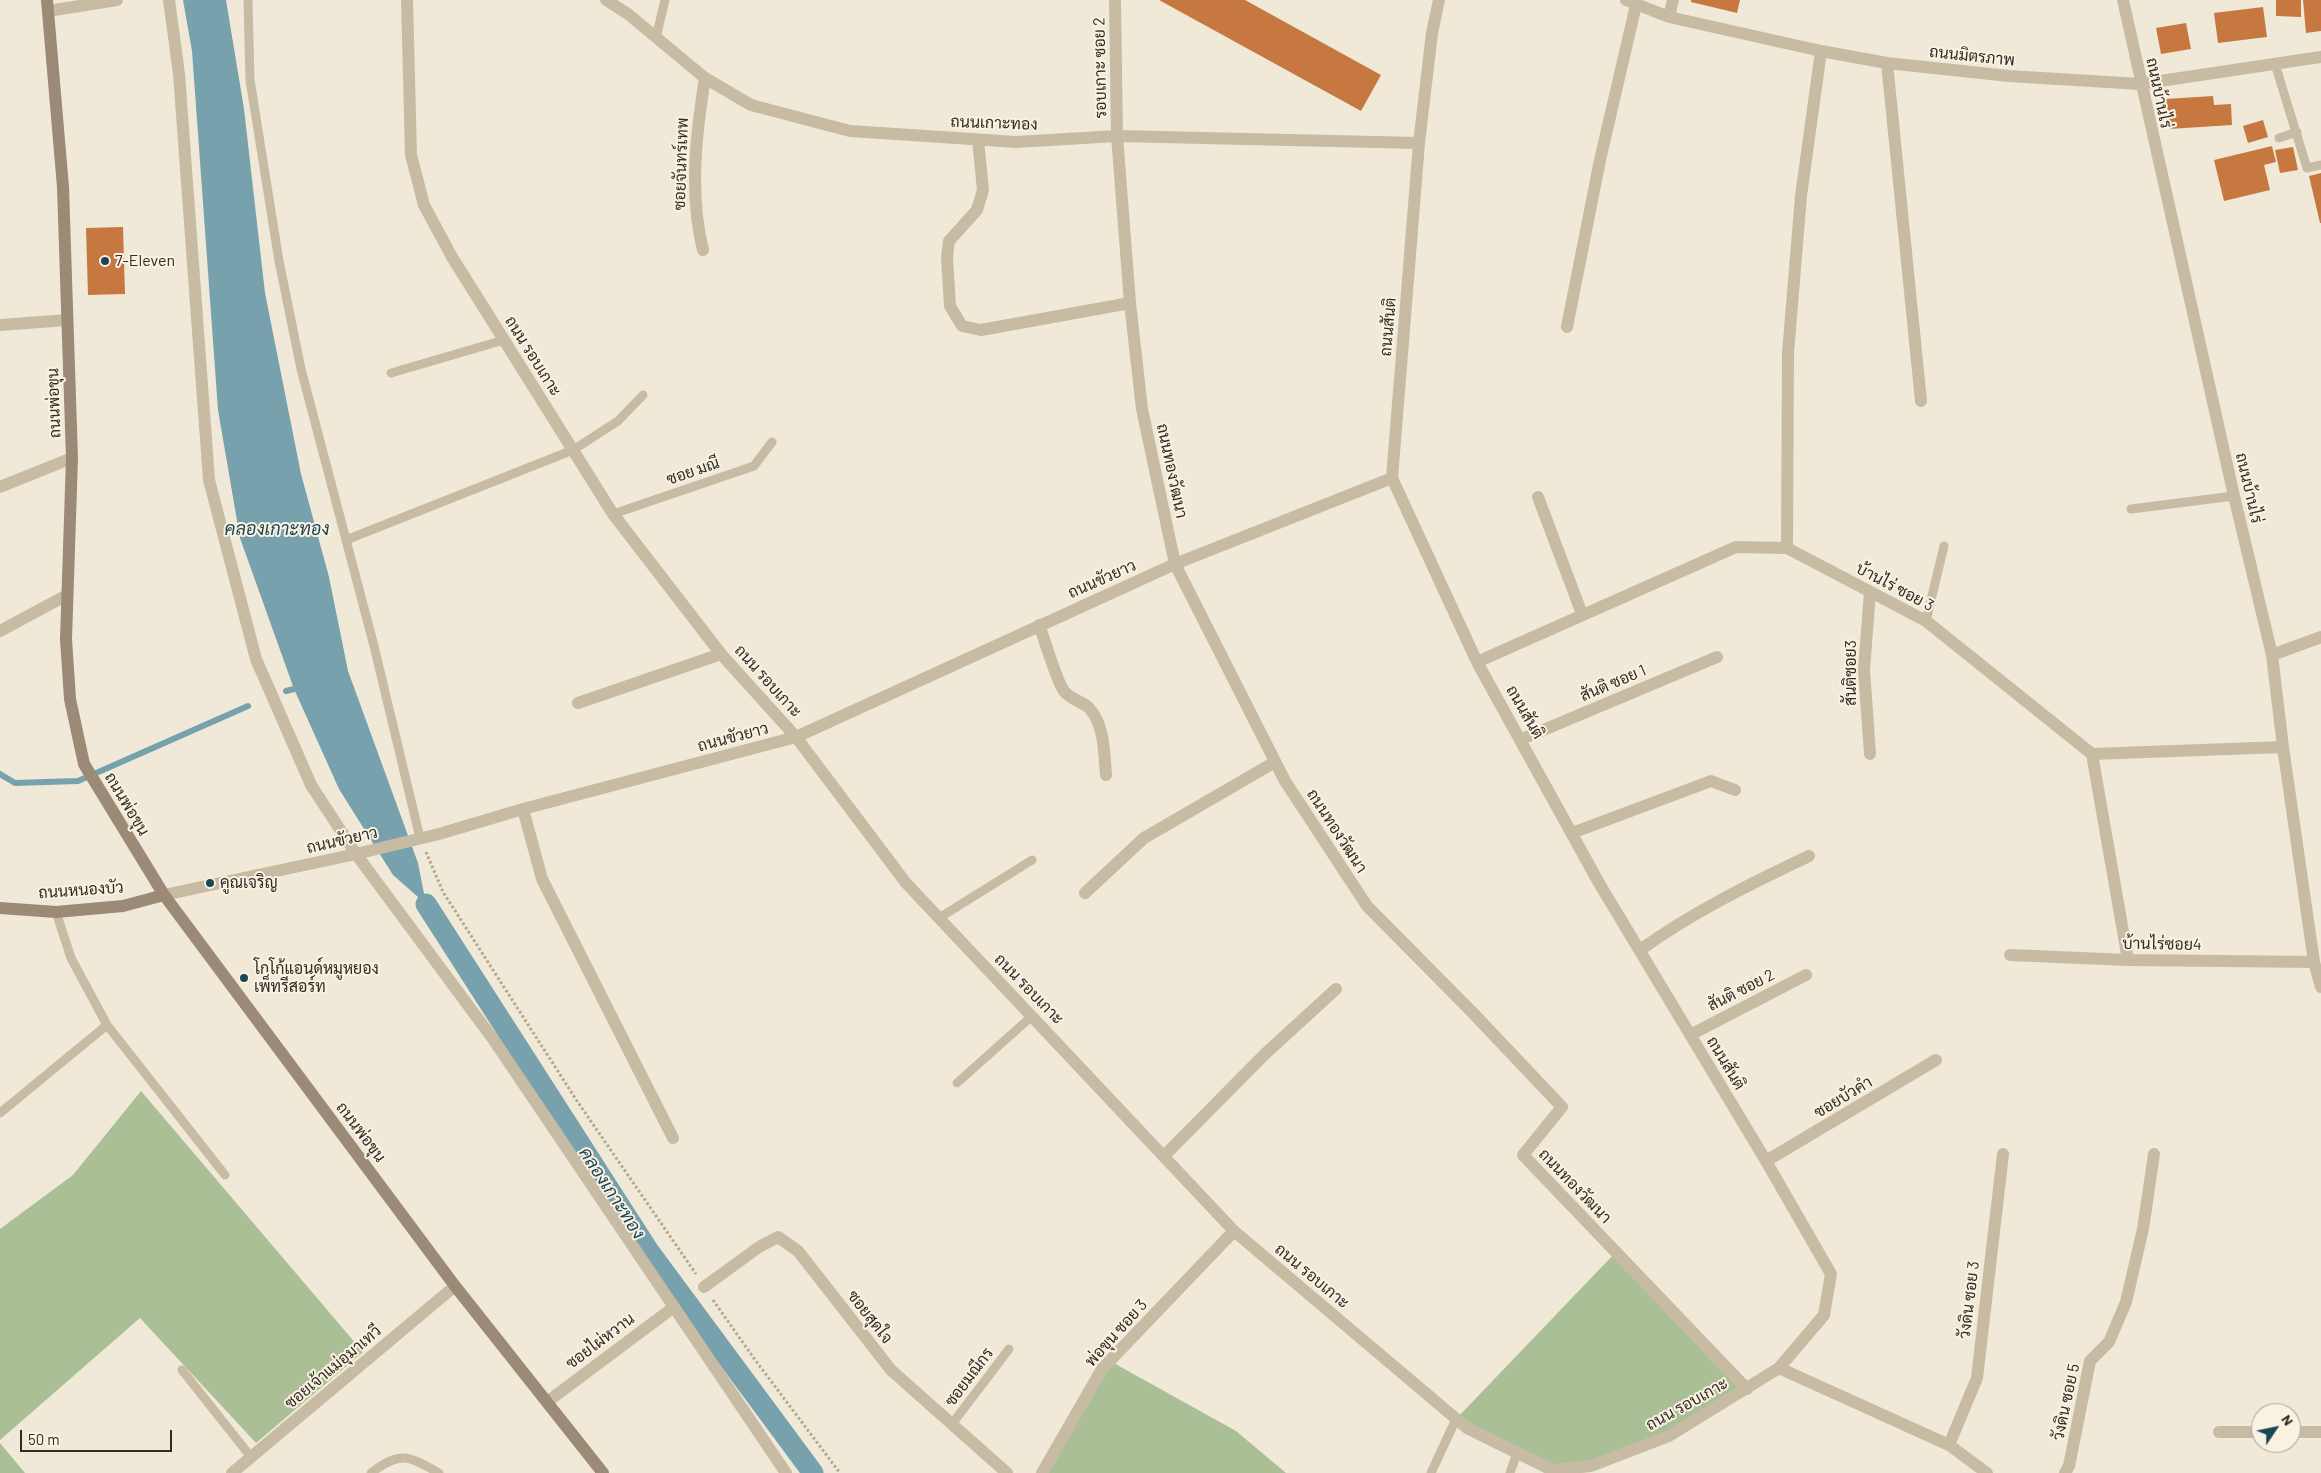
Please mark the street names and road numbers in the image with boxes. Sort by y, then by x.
street label: รอบเกาะ ซอย 2 [1090,17,1110,119]
street label: ถนนมิตรภาพ [1928,42,2016,70]
street label: ถนนบ้านไร่ [2142,56,2176,130]
street label: ถนนเกาะทอง [950,112,1038,134]
street label: ซอยจันทร์เทพ [670,117,692,211]
street label: ถนนสันติ [1376,297,1400,357]
street label: ถนน รอบเกาะ [501,312,565,400]
street label: ถนนพ่อขุน [43,368,65,438]
street label: ถนนทองวัฒนา [1153,422,1191,520]
street label: ถนนบ้านไร่ [2232,451,2266,525]
street label: ซอย มณี [664,453,722,489]
street label: ถนนขัวยาว [1065,555,1139,603]
street label: บ้านไร่ ซอย 3 [1853,559,1937,615]
street label: สันติซอย3 [1841,640,1861,706]
street label: ถนน รอบเกาะ [730,641,806,721]
street label: สันติ ซอย 1 [1577,661,1649,705]
street label: ถนนสันติ [1502,682,1548,742]
street label: ถนนขัวยาว [696,718,770,756]
street label: ถนนพ่อขุน [101,769,153,839]
street label: ถนนทองวัฒนา [1303,785,1371,877]
street label: ถนนขัวยาว [305,822,379,858]
street label: ถนนหนองบัว [38,877,124,903]
street label: บ้านไร่ซอย4 [2122,934,2202,954]
street label: ถนน รอบเกาะ [991,950,1067,1028]
street label: สันติ ซอย 2 [1704,965,1778,1015]
street label: ถนนสันติ [1703,1033,1749,1093]
street label: ซอยบัวคำ [1810,1072,1876,1122]
street label: ถนนพ่อขุน [332,1098,390,1166]
street label: ถนนทองวัฒนา [1535,1145,1615,1227]
street label: ถนน รอบเกาะ [1271,1239,1353,1313]
street label: วังดิน ซอย 3 [1955,1260,1983,1340]
street label: ซอยสุดใจ [843,1287,897,1347]
street label: พ่อขุน ซอย 3 [1081,1295,1151,1371]
street label: ซอยไผ่หวาน [562,1309,638,1373]
street label: ซอยเจ้าแม่อุมาเทวี [281,1321,385,1413]
street label: ซอยมณีกร [941,1344,997,1410]
street label: วังดิน ซอย 5 [2048,1362,2084,1442]
street label: ถนน รอบเกาะ [1643,1374,1731,1434]

